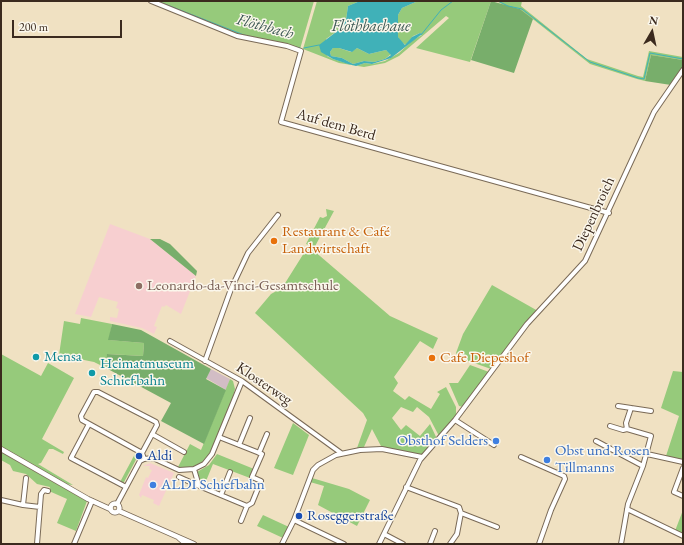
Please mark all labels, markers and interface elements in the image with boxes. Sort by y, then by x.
water label: Flöthbach [234,10,296,44]
scale bar [14,12,124,38]
north arrow [632,12,672,52]
text: N [648,13,659,28]
water label: Flöthbachaue [331,17,411,37]
text: 200 m [19,19,48,35]
street label: Auf dem Berd [294,105,378,145]
street label: Diepenbroich [569,174,619,254]
place label: Restaurant & Café Landwirtschaft [282,223,390,258]
marker: Restaurant & Café Landwirtschaft [269,236,279,246]
place label: Leonardo-da-Vinci-Gesamtschule [147,277,339,295]
marker: Leonardo-da-Vinci-Gesamtschule [134,281,144,291]
place label: Mensa [44,348,82,366]
place label: Cafe Diepeshof [440,349,529,367]
marker: Mensa [31,352,41,362]
marker: Cafe Diepeshof [427,353,437,363]
place label: Heimatmuseum Schiefbahn [100,355,194,390]
street label: Klosterweg [232,359,296,409]
marker: Heimatmuseum Schiefbahn [87,368,97,378]
place label: Obsthof Selders [397,432,488,450]
marker: Obsthof Selders [491,436,501,446]
place label: Obst und Rosen Tillmanns [555,442,650,477]
place label: Aldi [147,447,172,465]
marker: Aldi [134,451,144,461]
marker: Obst und Rosen Tillmanns [542,455,552,465]
place label: ALDI Schiefbahn [161,476,265,494]
marker: ALDI Schiefbahn [148,480,158,490]
place label: Roseggerstraße [307,507,394,525]
marker: Roseggerstraße [294,511,304,521]

